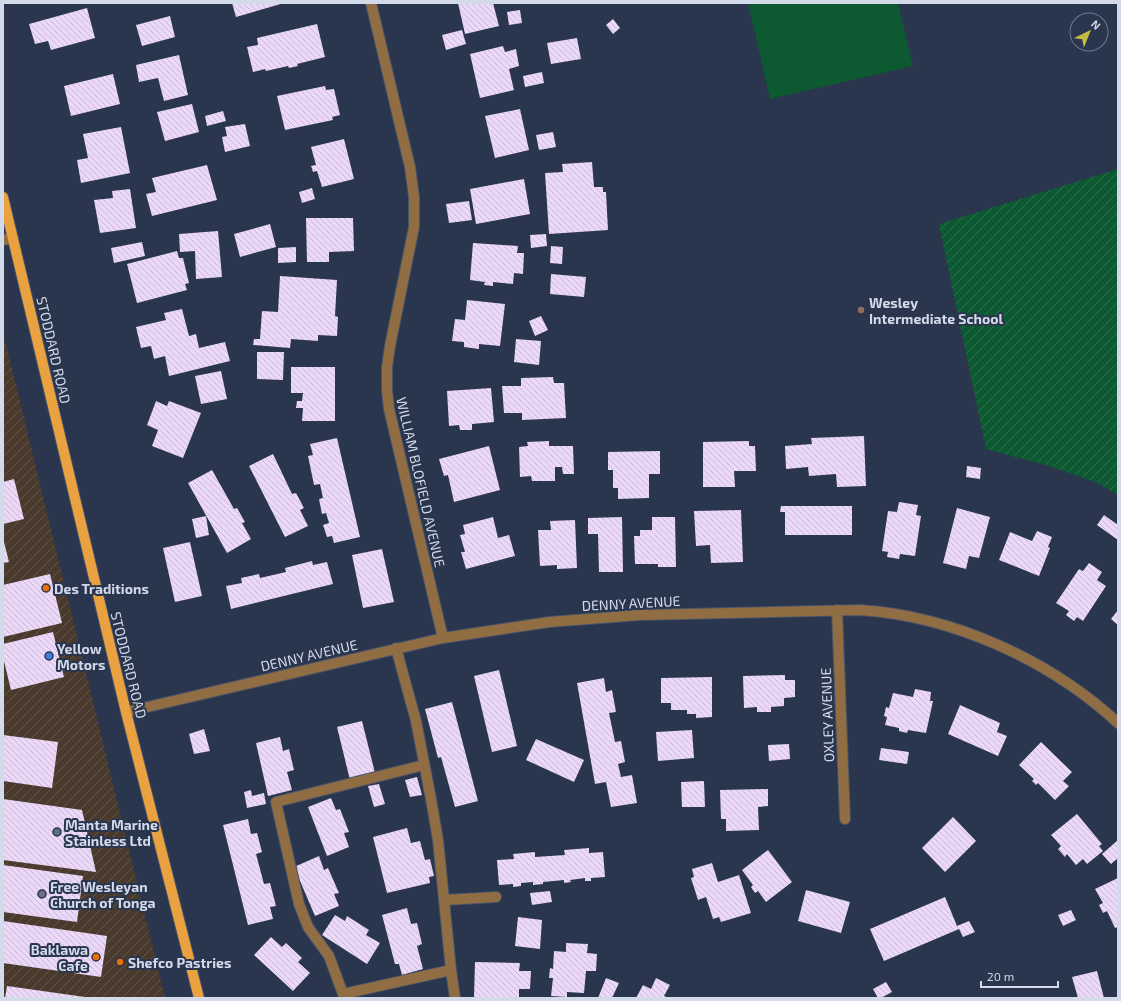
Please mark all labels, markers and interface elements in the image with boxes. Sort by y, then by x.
north arrow [1069,12,1109,52]
text: N [1089,17,1104,32]
place label: Wesley Intermediate School [869,294,1003,327]
street label: STODDARD ROAD [33,295,75,405]
marker: Wesley Intermediate School [856,305,866,315]
street label: WILLIAM BLOFIELD AVENUE [393,395,449,569]
place label: Des Traditions [54,580,149,597]
marker: Des Traditions [41,583,51,593]
street label: DENNY AVENUE [581,592,681,614]
street label: STODDARD ROAD [108,610,150,720]
street label: DENNY AVENUE [259,636,359,674]
place label: Yellow Motors [57,640,105,673]
marker: Yellow Motors [44,651,54,661]
street label: OXLEY AVENUE [817,667,837,763]
place label: Manta Marine Stainless Ltd [65,816,158,849]
marker: Manta Marine Stainless Ltd [52,827,62,837]
place label: Free Wesleyan Church of Tonga [50,878,155,911]
marker: Free Wesleyan Church of Tonga [37,889,47,899]
place label: Baklawa Cafe [31,941,88,974]
marker: Baklawa Cafe [91,952,101,962]
place label: Shefco Pastries [128,954,231,971]
marker: Shefco Pastries [115,957,125,967]
scale bar [981,963,1058,989]
text: 20 m [987,969,1014,983]

